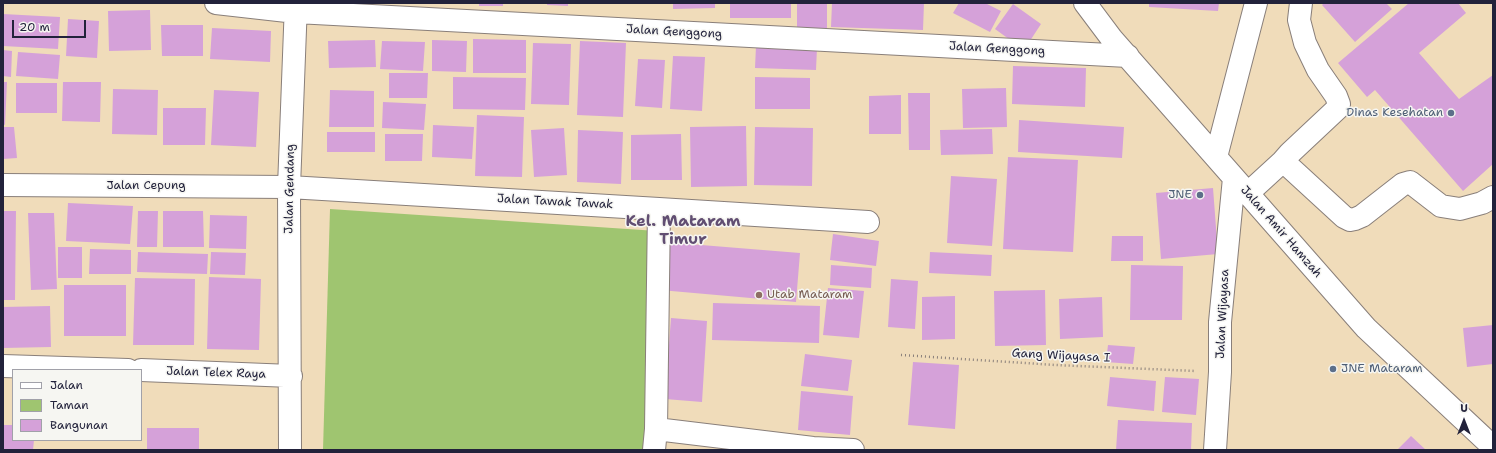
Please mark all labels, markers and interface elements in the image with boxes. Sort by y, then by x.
scale bar [14,12,88,38]
text: 20 m [19,19,50,35]
street label: Jalan Genggong [626,22,722,42]
street label: Jalan Genggong [949,39,1045,59]
place label: Dinas Kesehatan [1346,106,1443,120]
marker: Dinas Kesehatan [1446,108,1456,118]
street label: Jalan Gendang [282,144,298,234]
street label: Jalan Cepung [106,179,186,193]
street label: Jalan Amir Hamzah [1237,183,1325,281]
place label: JNE [1168,188,1192,202]
marker: JNE [1195,190,1205,200]
street label: Jalan Tawak Tawak [496,192,614,212]
district label: Kel. Mataram Timur [625,212,741,250]
street label: Jalan Wijayasa [1213,269,1233,359]
place label: Utab Mataram [767,288,852,302]
marker: Utab Mataram [754,290,764,300]
street label: Gang Wijayasa I [1011,346,1111,366]
place label: JNE Mataram [1341,362,1423,376]
street label: Jalan Telex Raya [166,364,266,382]
marker: JNE Mataram [1328,364,1338,374]
legend [12,369,142,441]
text: Jalan [50,377,83,393]
text: Taman [50,397,89,413]
north arrow [1444,401,1484,441]
text: U [1460,401,1468,416]
text: Bangunan [50,417,108,433]

